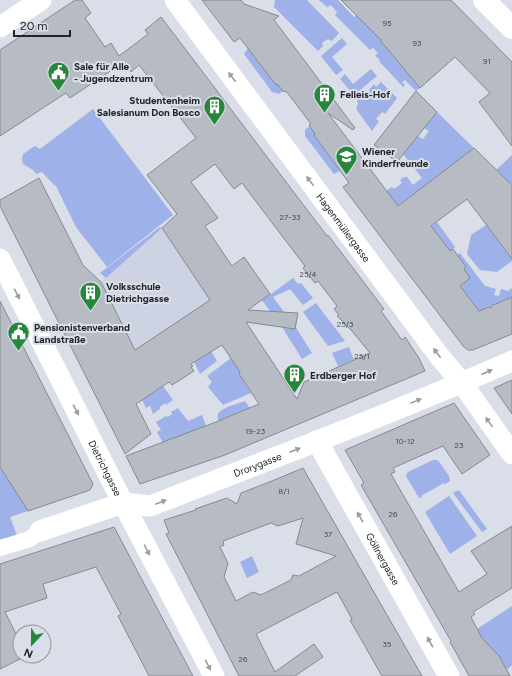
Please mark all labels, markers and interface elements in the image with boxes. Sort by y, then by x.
scale bar [14,12,70,38]
house number: 95 [382,18,392,28]
text: 20 m [20,19,48,33]
house number: 93 [413,38,421,48]
house number: 91 [483,56,491,66]
public building icon: Sale für Alle - Jugendzentrum [45,59,71,92]
place label: Sale für Alle - Jugendzentrum [74,60,153,85]
one-way arrow [228,71,236,82]
building icon: Felleis-Hof [311,81,337,114]
place label: Felleis-Hof [340,88,390,101]
building icon: Studentenheim Salesianum Don Bosco [202,93,228,126]
place label: Studentenheim Salesianum Don Bosco [97,94,200,119]
school or university icon: Wiener Kinderfreunde [333,144,359,177]
place label: Wiener Kinderfreunde [362,145,429,170]
one-way arrow [306,176,314,186]
street label: Hagenmüllergasse [314,190,374,265]
house number: 27-33 [280,212,300,222]
house number: 25/4 [299,269,317,279]
building icon: Volksschule Dietrichgasse [78,279,104,312]
place label: Volksschule Dietrichgasse [106,280,169,305]
one-way arrow [14,288,21,299]
house number: 25/3 [337,319,353,329]
public building icon: Pensionistenverband Landstraße [5,320,31,353]
place label: Pensionistenverband Landstraße [34,321,130,346]
one-way arrow [433,348,441,358]
house number: 25/1 [354,351,370,361]
building icon: Erdberger Hof [281,362,307,395]
place label: Erdberger Hof [310,369,376,382]
one-way arrow [481,369,493,375]
one-way arrow [410,398,422,404]
one-way arrow [73,404,79,416]
one-way arrow [486,417,494,427]
house number: 19-23 [245,426,265,436]
house number: 10-12 [395,436,415,446]
street label: Dietrichgasse [86,438,125,499]
house number: 23 [455,440,463,450]
one-way arrow [289,446,301,452]
street label: Drorygasse [232,449,284,480]
house number: 8/1 [278,486,290,496]
one-way arrow [155,498,167,504]
house number: 26 [389,509,398,519]
one-way arrow [356,511,363,522]
house number: 37 [324,529,333,539]
street label: Göllnergasse [363,530,403,588]
one-way arrow [144,544,151,555]
north arrow [12,624,52,664]
one-way arrow [427,636,434,648]
house number: 35 [383,639,392,649]
text: N [22,645,35,660]
house number: 26 [239,654,248,664]
one-way arrow [205,659,211,670]

